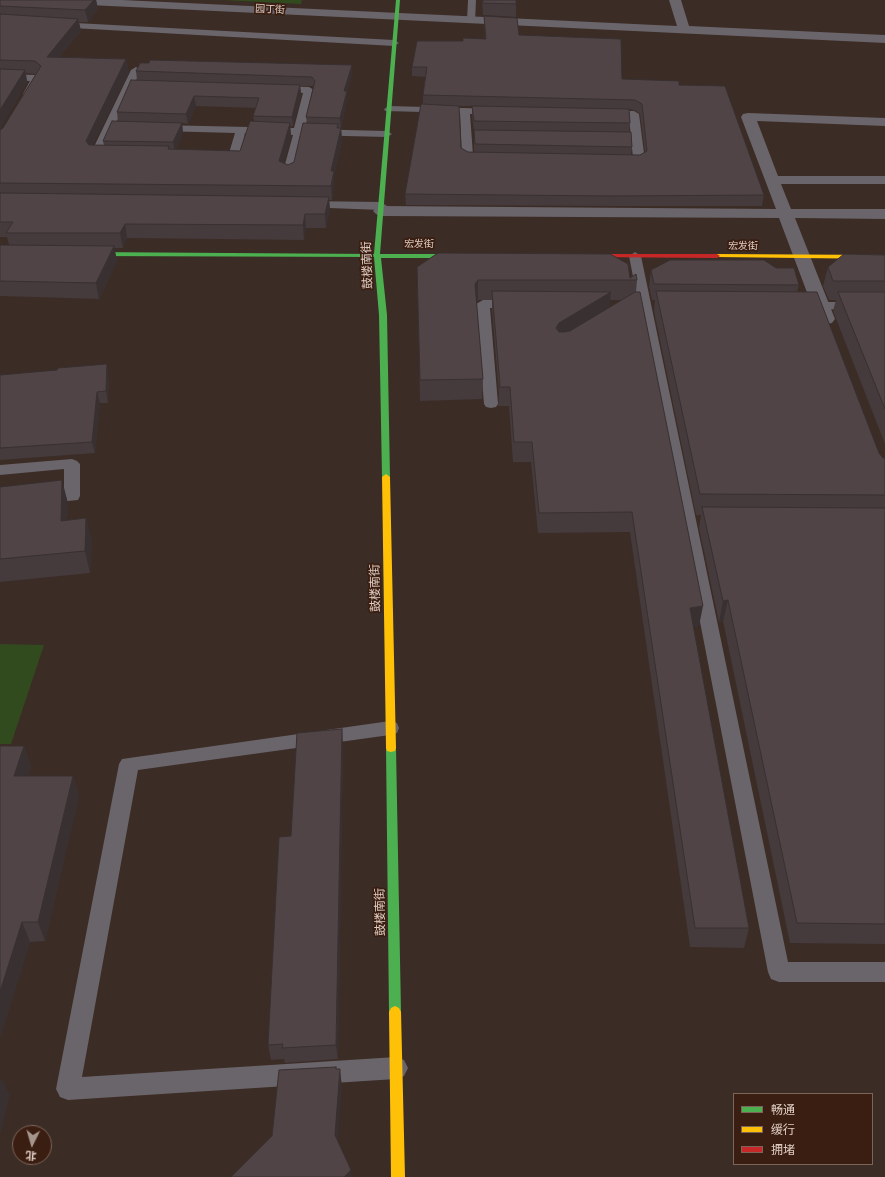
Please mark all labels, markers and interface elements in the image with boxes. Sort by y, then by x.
street label: 园丁街 [255,3,285,17]
street label: 宏发街 [404,238,434,250]
street label: 宏发街 [728,240,758,252]
street label: 鼓楼南街 [360,241,376,289]
street label: 鼓楼南街 [368,564,384,612]
street label: 鼓楼南街 [373,888,389,936]
legend [733,1093,873,1165]
text: 畅通 [771,1101,795,1118]
text: 缓行 [771,1121,795,1138]
north arrow [12,1125,52,1165]
text: 拥堵 [771,1141,795,1158]
text: 北 [25,1148,37,1164]

